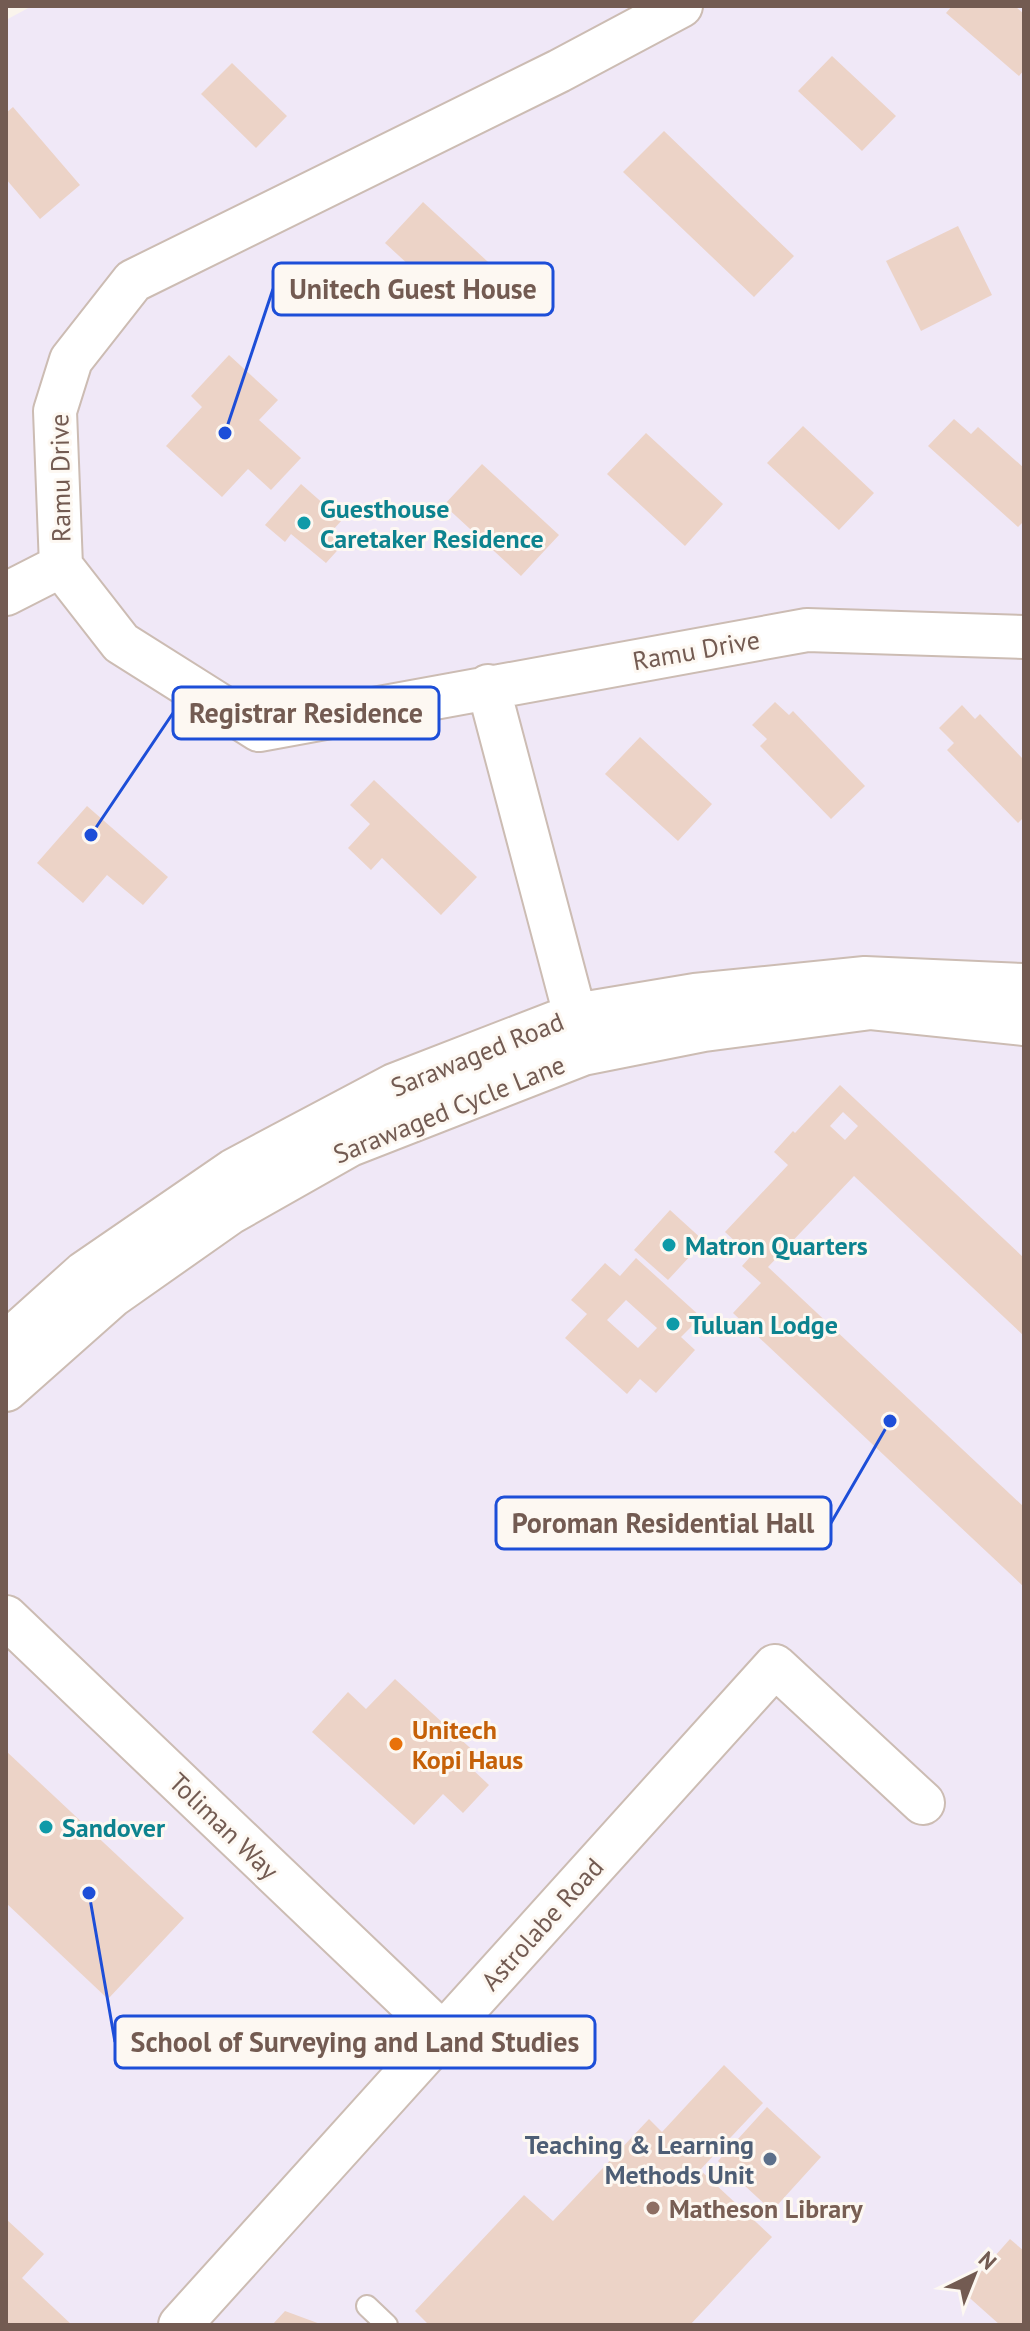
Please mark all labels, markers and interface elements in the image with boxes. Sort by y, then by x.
callout: Unitech Guest House [273,263,553,315]
text: Unitech Guest House [289,270,537,307]
street label: Ramu Drive [42,413,78,543]
place label: Guesthouse Caretaker Residence [320,492,544,555]
marker: Guesthouse Caretaker Residence [295,514,313,532]
street label: Ramu Drive [630,623,762,677]
callout: Registrar Residence [173,687,439,739]
text: Registrar Residence [189,694,423,731]
street label: Sarawaged Road [386,1004,568,1104]
street label: Sarawaged Cycle Lane [328,1047,570,1171]
place label: Matron Quarters [685,1229,868,1262]
marker: Matron Quarters [660,1236,678,1254]
place label: Tuluan Lodge [689,1308,838,1341]
marker: Tuluan Lodge [664,1315,682,1333]
callout: Poroman Residential Hall [496,1497,831,1549]
text: Poroman Residential Hall [512,1504,815,1541]
place label: Unitech Kopi Haus [412,1713,523,1776]
marker: Unitech Kopi Haus [387,1735,405,1753]
street label: Toliman Way [162,1766,286,1886]
place label: Sandover [62,1811,166,1844]
marker: Sandover [37,1818,55,1836]
street label: Astrolabe Road [474,1851,610,1997]
callout: School of Surveying and Land Studies [115,2016,595,2068]
text: School of Surveying and Land Studies [131,2023,580,2060]
place label: Teaching & Learning Methods Unit [525,2128,754,2191]
marker: Teaching & Learning Methods Unit [761,2150,779,2168]
place label: Matheson Library [669,2192,863,2225]
marker: Matheson Library [644,2199,662,2217]
north arrow [934,2235,1014,2315]
text: N [973,2245,1002,2276]

